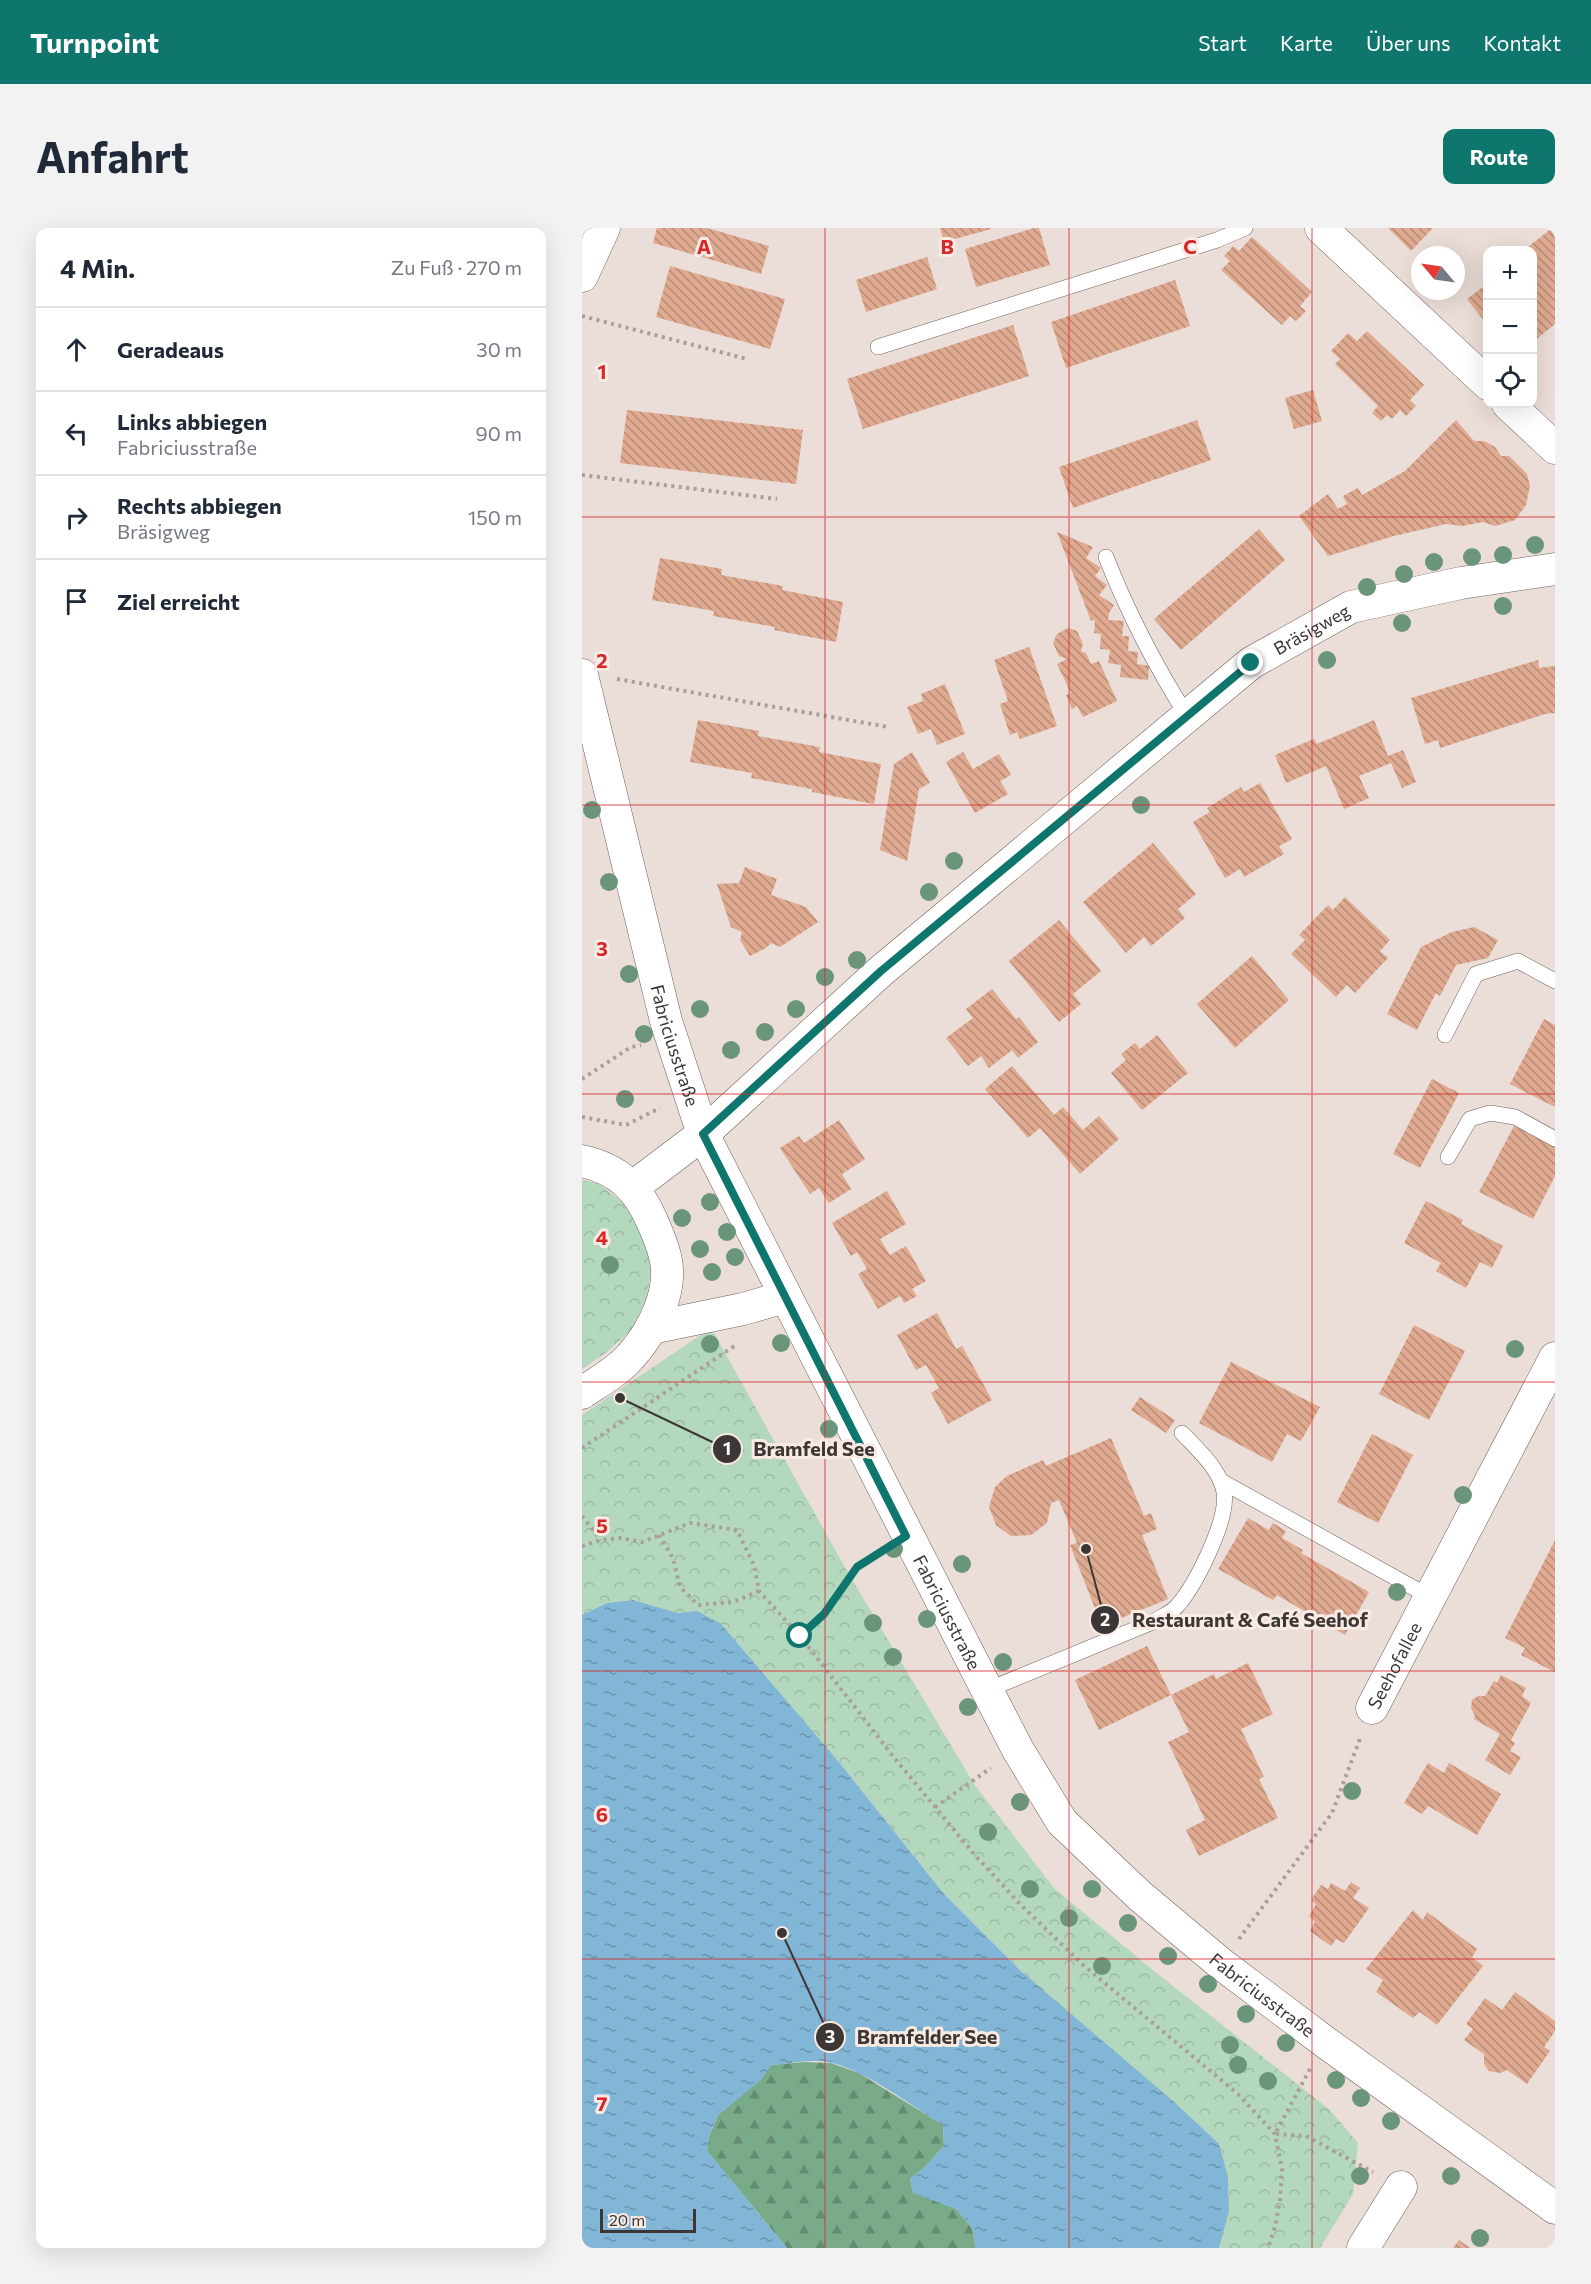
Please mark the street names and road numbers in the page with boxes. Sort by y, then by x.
street label: Bräsigweg [1270,599,1354,659]
street label: Fabriciusstraße [647,982,704,1109]
street label: Fabriciusstraße [909,1551,986,1673]
street label: Seehofallee [1362,1618,1426,1713]
street label: Fabriciusstraße [1205,1948,1319,2042]

